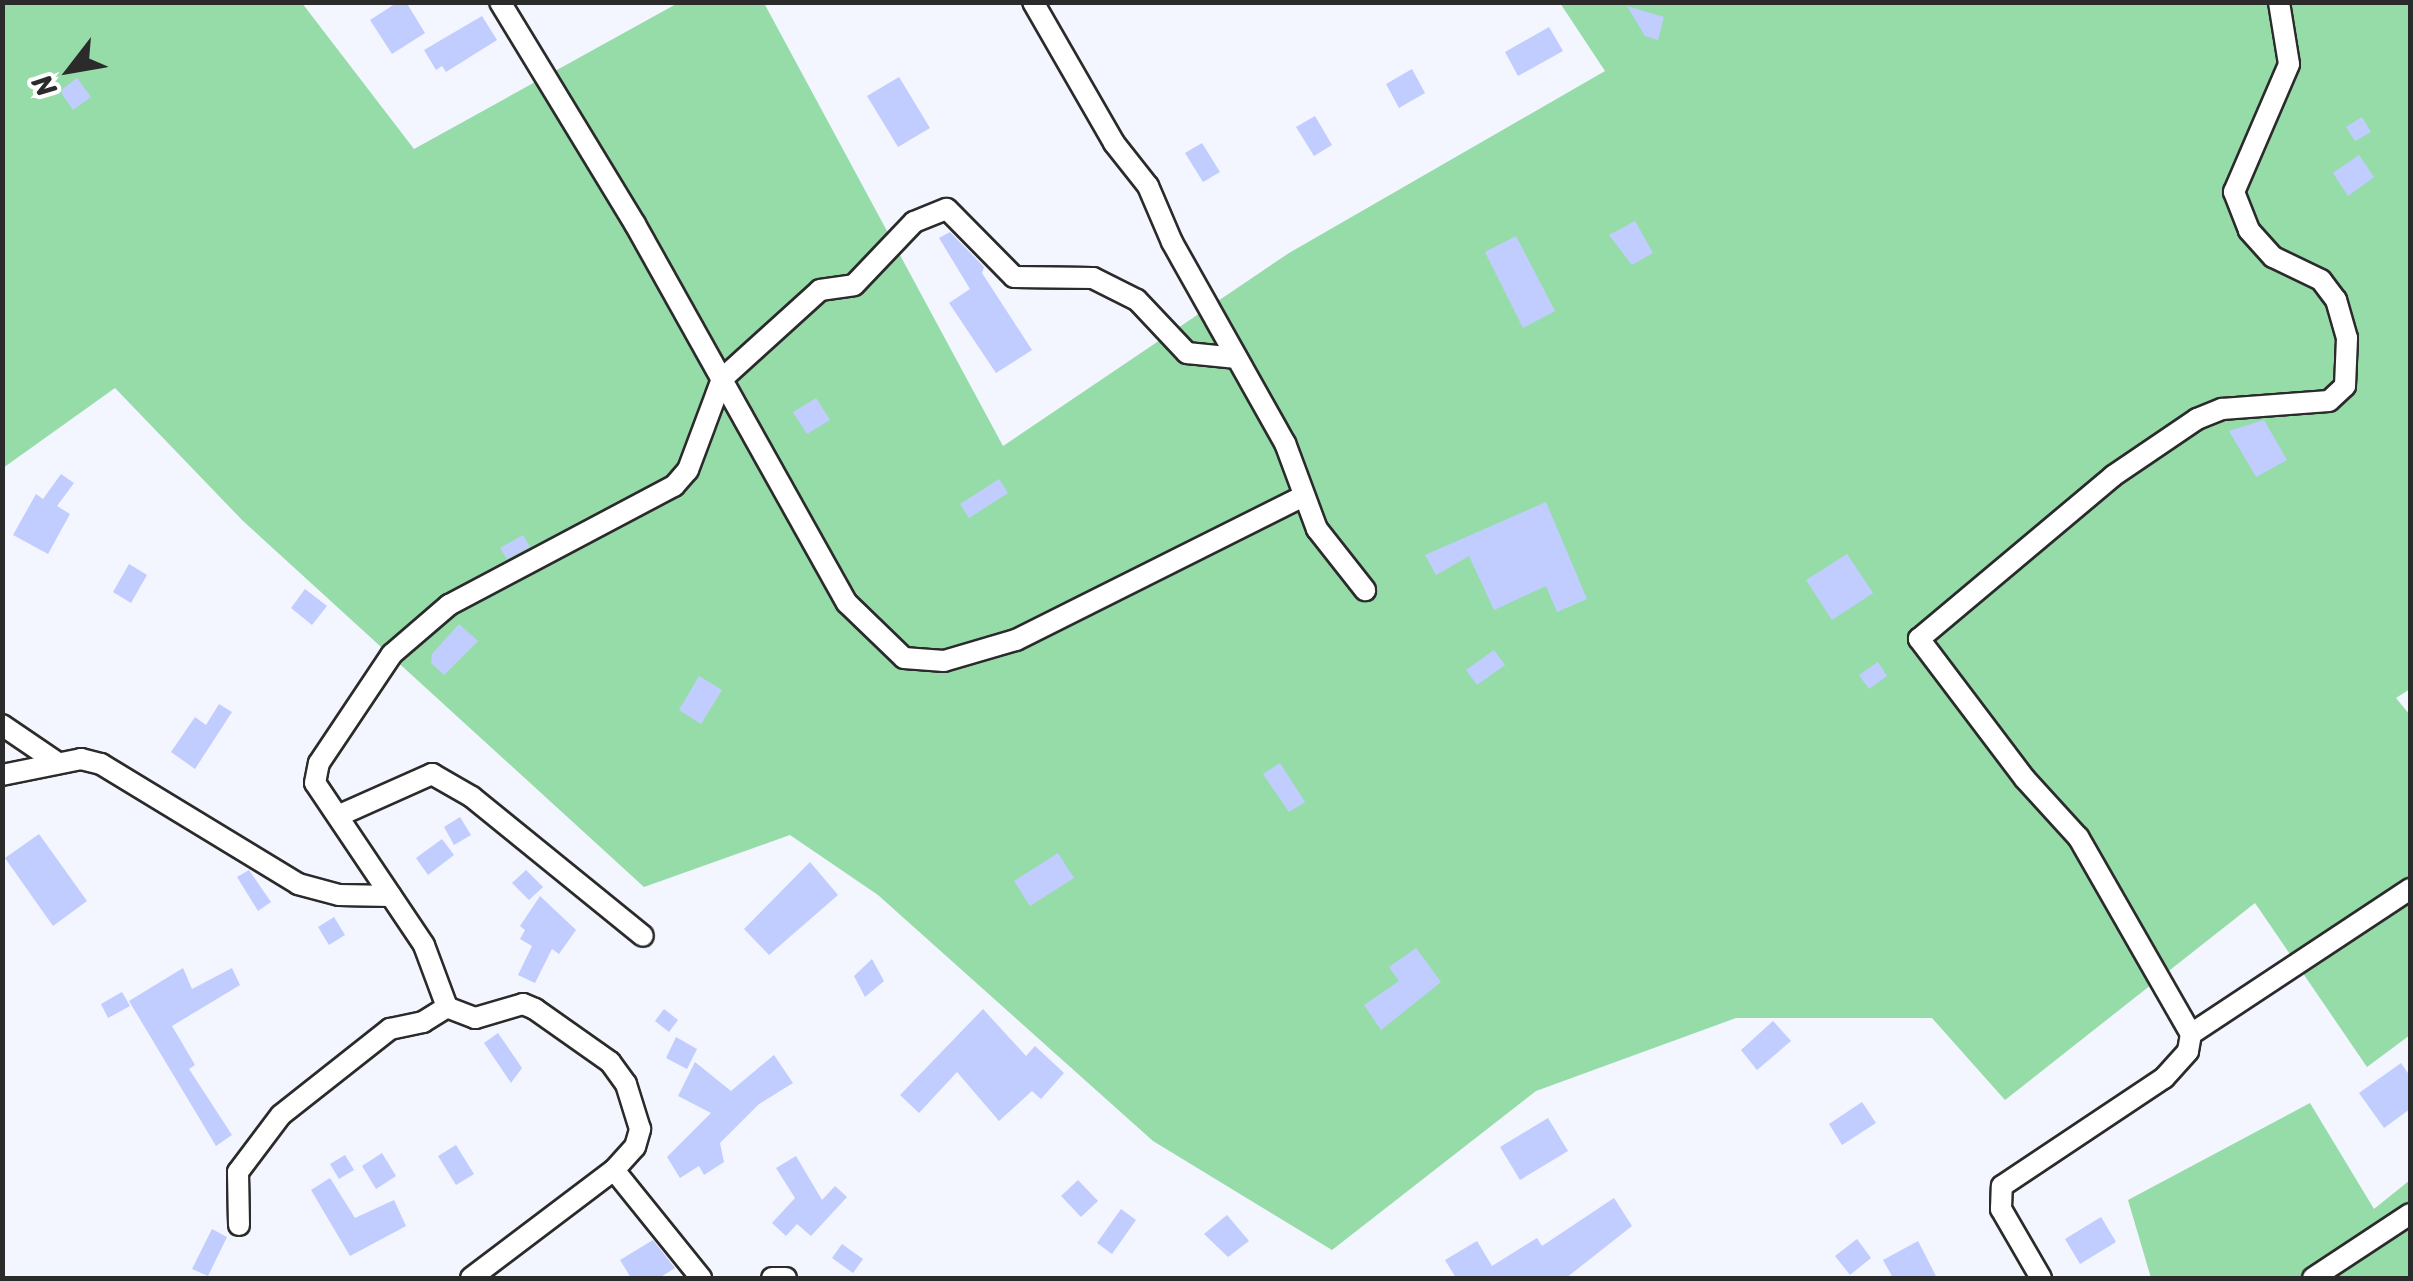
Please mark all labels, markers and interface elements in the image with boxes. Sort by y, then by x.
north arrow [20,20,120,120]
text: N [18,65,70,107]

